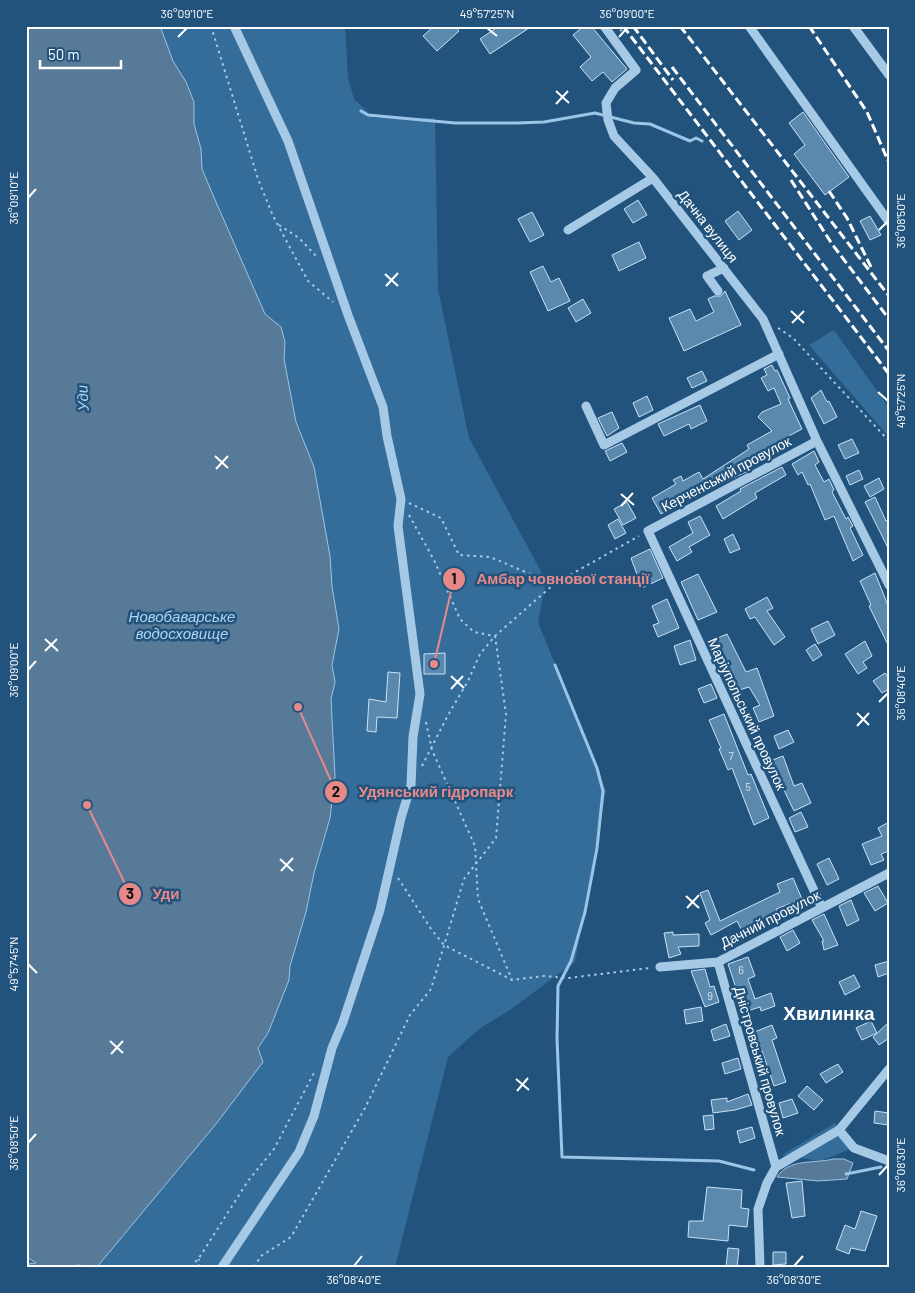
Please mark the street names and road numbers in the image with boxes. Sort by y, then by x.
street label: Дачна вулиця [675,186,742,266]
street label: Керченський провулок [658,432,794,515]
street label: Маріупольський провулок [705,635,791,793]
street label: Дачний провулок [717,886,823,951]
street label: Дністровський провулок [731,984,790,1138]

